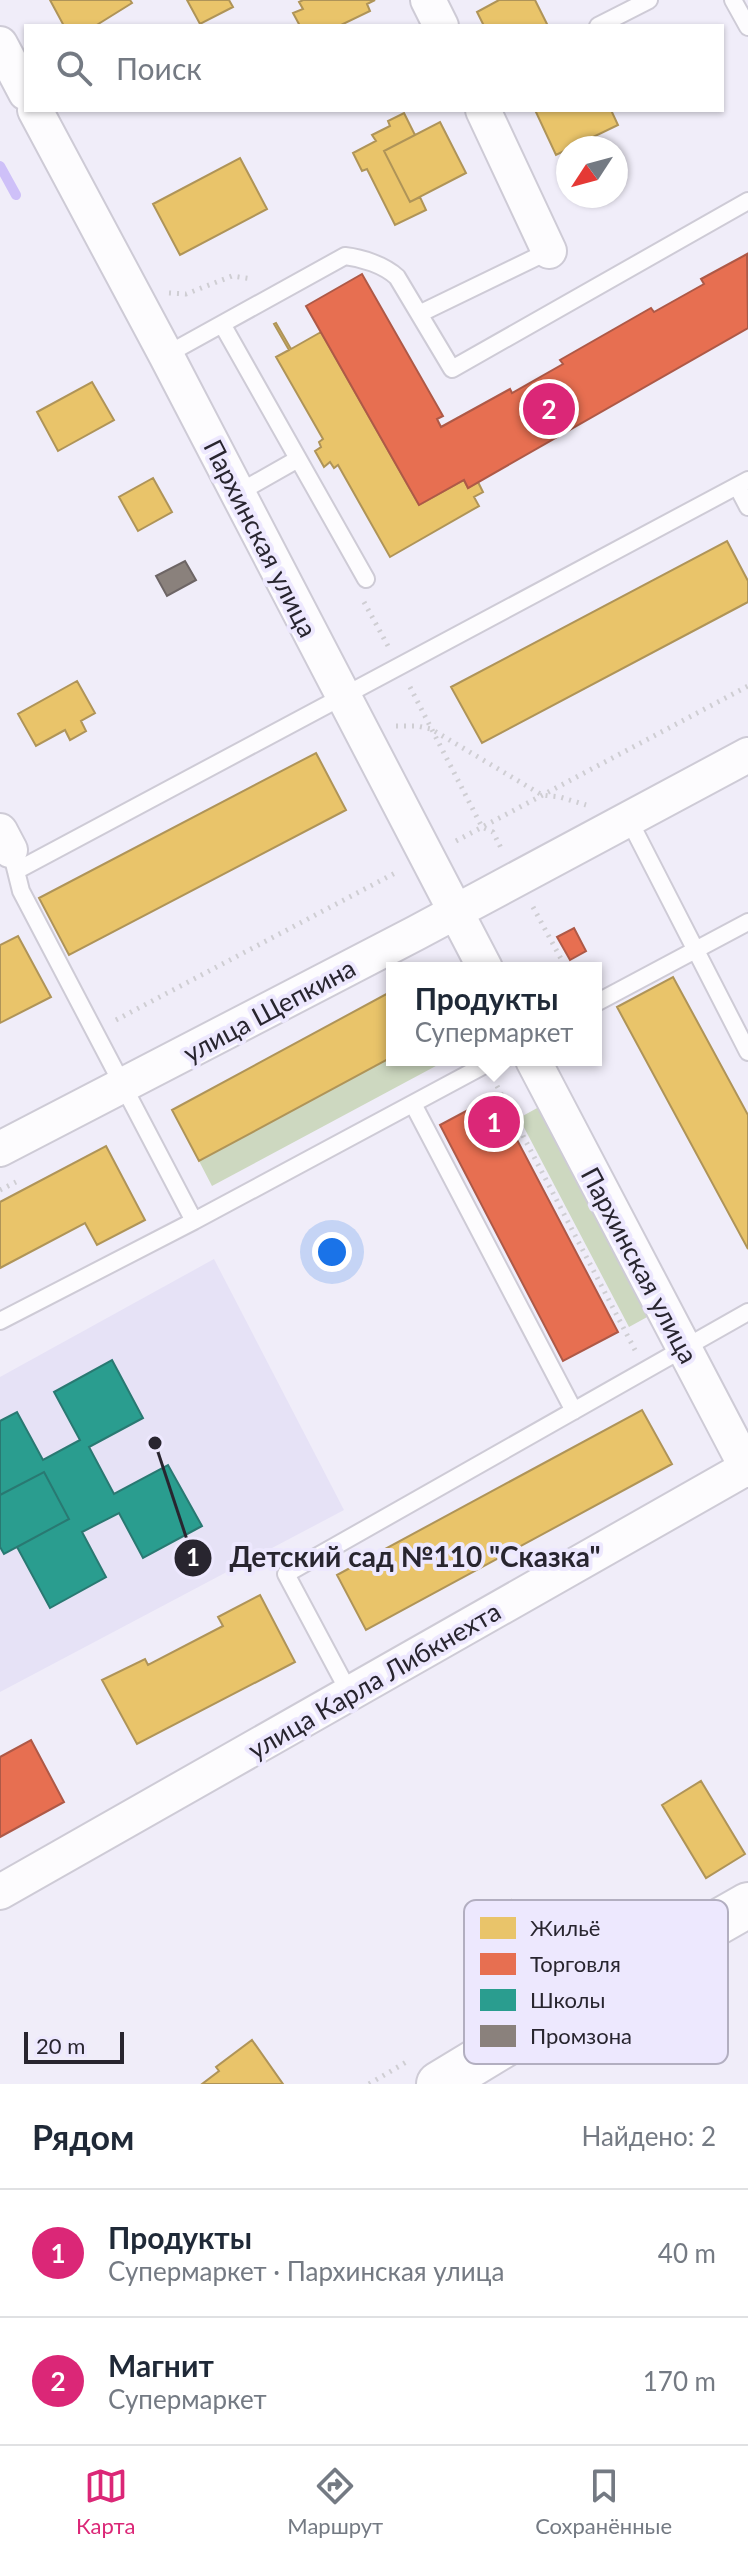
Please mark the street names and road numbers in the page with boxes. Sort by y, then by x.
street label: Пархинская улица [197,434,325,642]
street label: улица Щепкина [177,951,361,1069]
street label: Пархинская улица [575,1161,705,1369]
street label: улица Карла Либкнехта [242,1595,506,1765]

